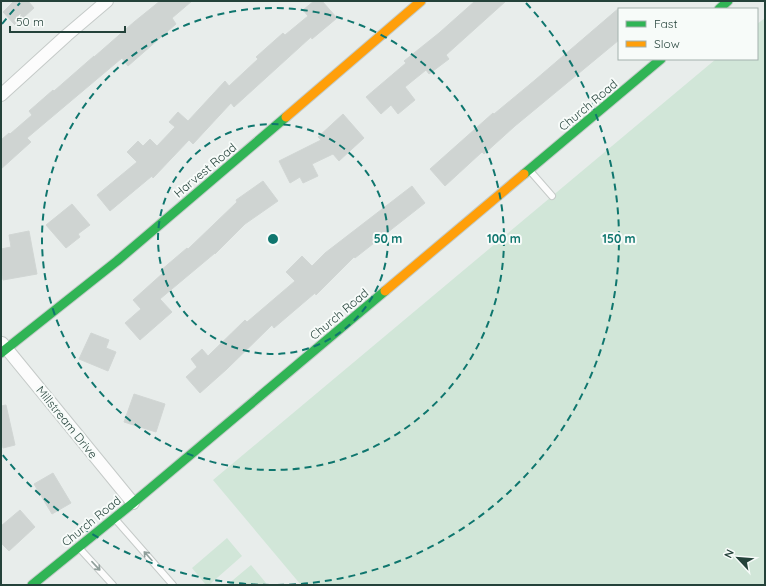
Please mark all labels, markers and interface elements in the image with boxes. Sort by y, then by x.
scale bar [10,8,125,34]
legend [618,8,758,60]
text: 50 m [16,14,44,29]
text: Fast [654,16,678,31]
text: Slow [654,36,680,51]
street label: Church Road [556,76,620,134]
street label: Harvest Road [171,140,239,200]
text: 50 m [374,231,402,246]
text: 100 m [487,231,521,246]
text: 150 m [602,231,636,246]
centre of rings [266,232,280,246]
street label: Church Road [307,285,371,343]
street label: Millstream Drive [33,383,101,462]
street label: Church Road [58,493,124,549]
north arrow [718,538,758,578]
text: N [721,547,737,560]
one-way arrow [143,550,152,561]
one-way arrow [91,561,101,571]

